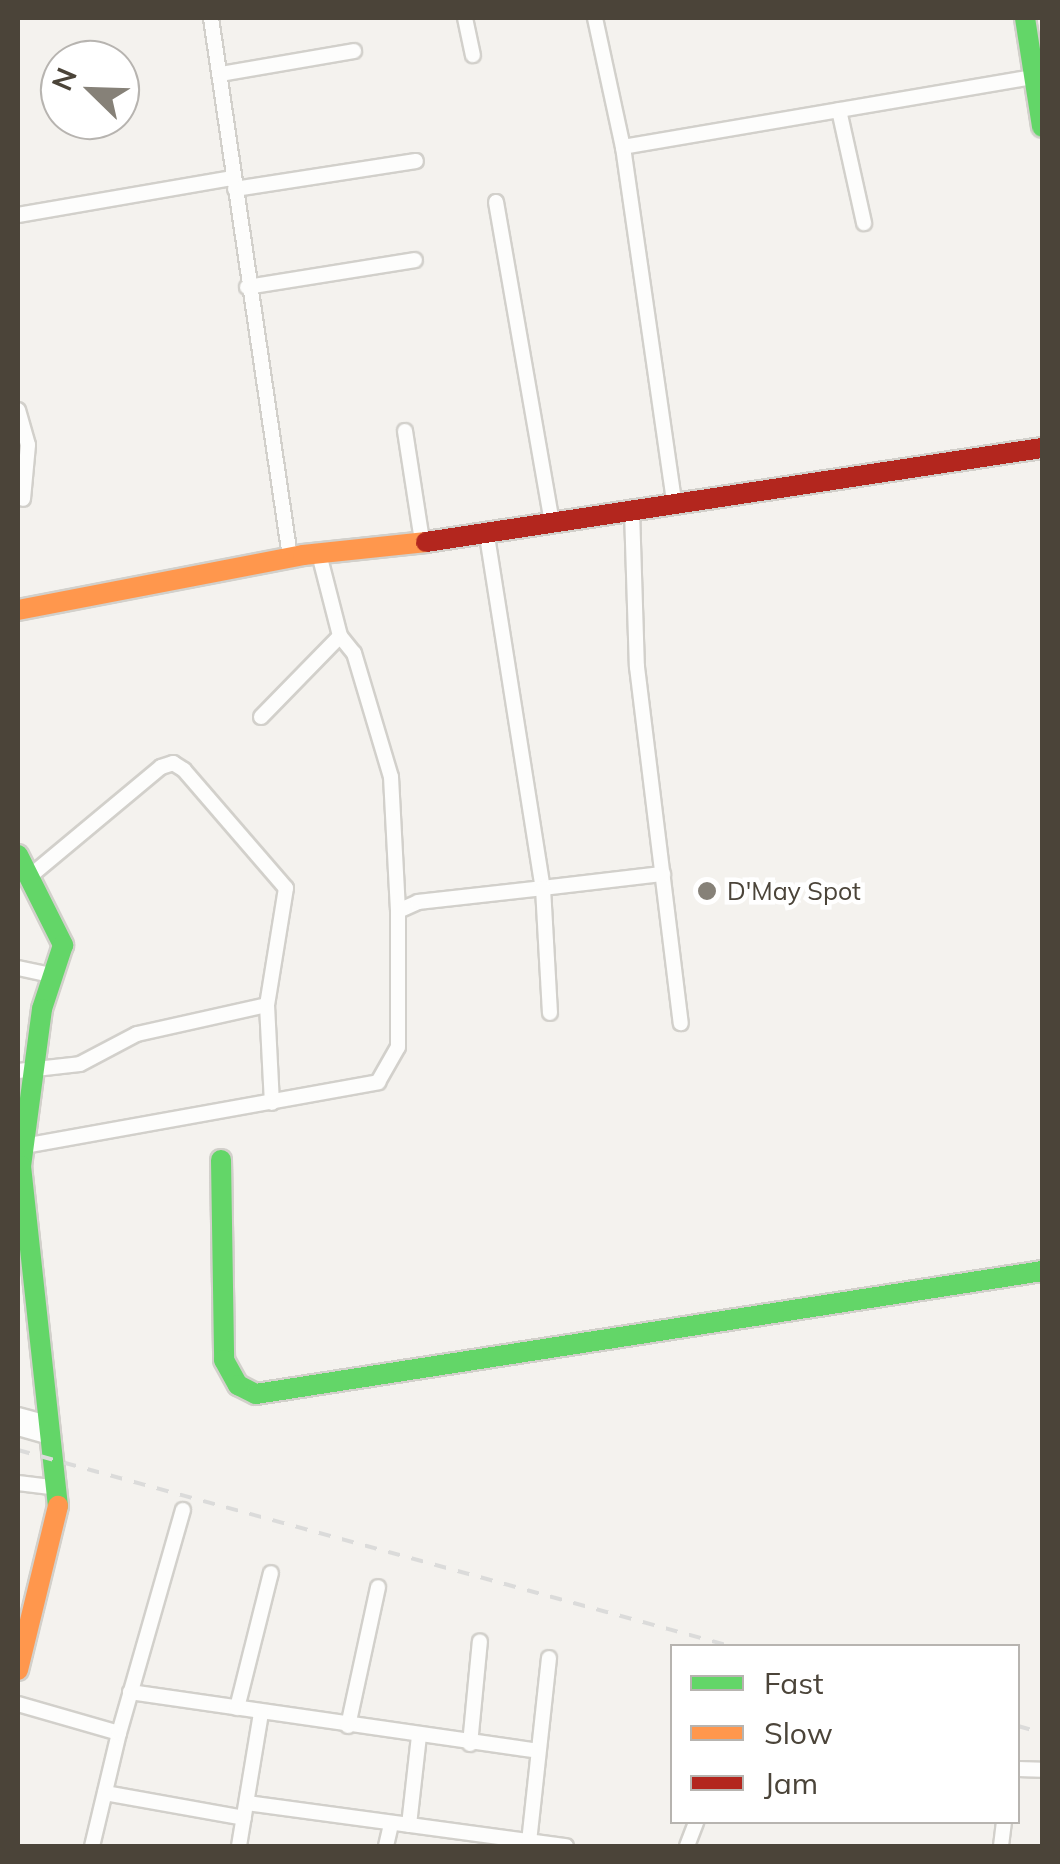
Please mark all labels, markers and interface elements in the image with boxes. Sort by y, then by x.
north arrow [40,40,140,140]
text: N [44,62,84,95]
place label: D'May Spot [727,876,861,906]
marker: D'May Spot [696,880,718,902]
legend [670,1644,1020,1824]
text: Fast [764,1664,824,1702]
text: Slow [764,1714,833,1752]
text: Jam [764,1764,818,1802]

